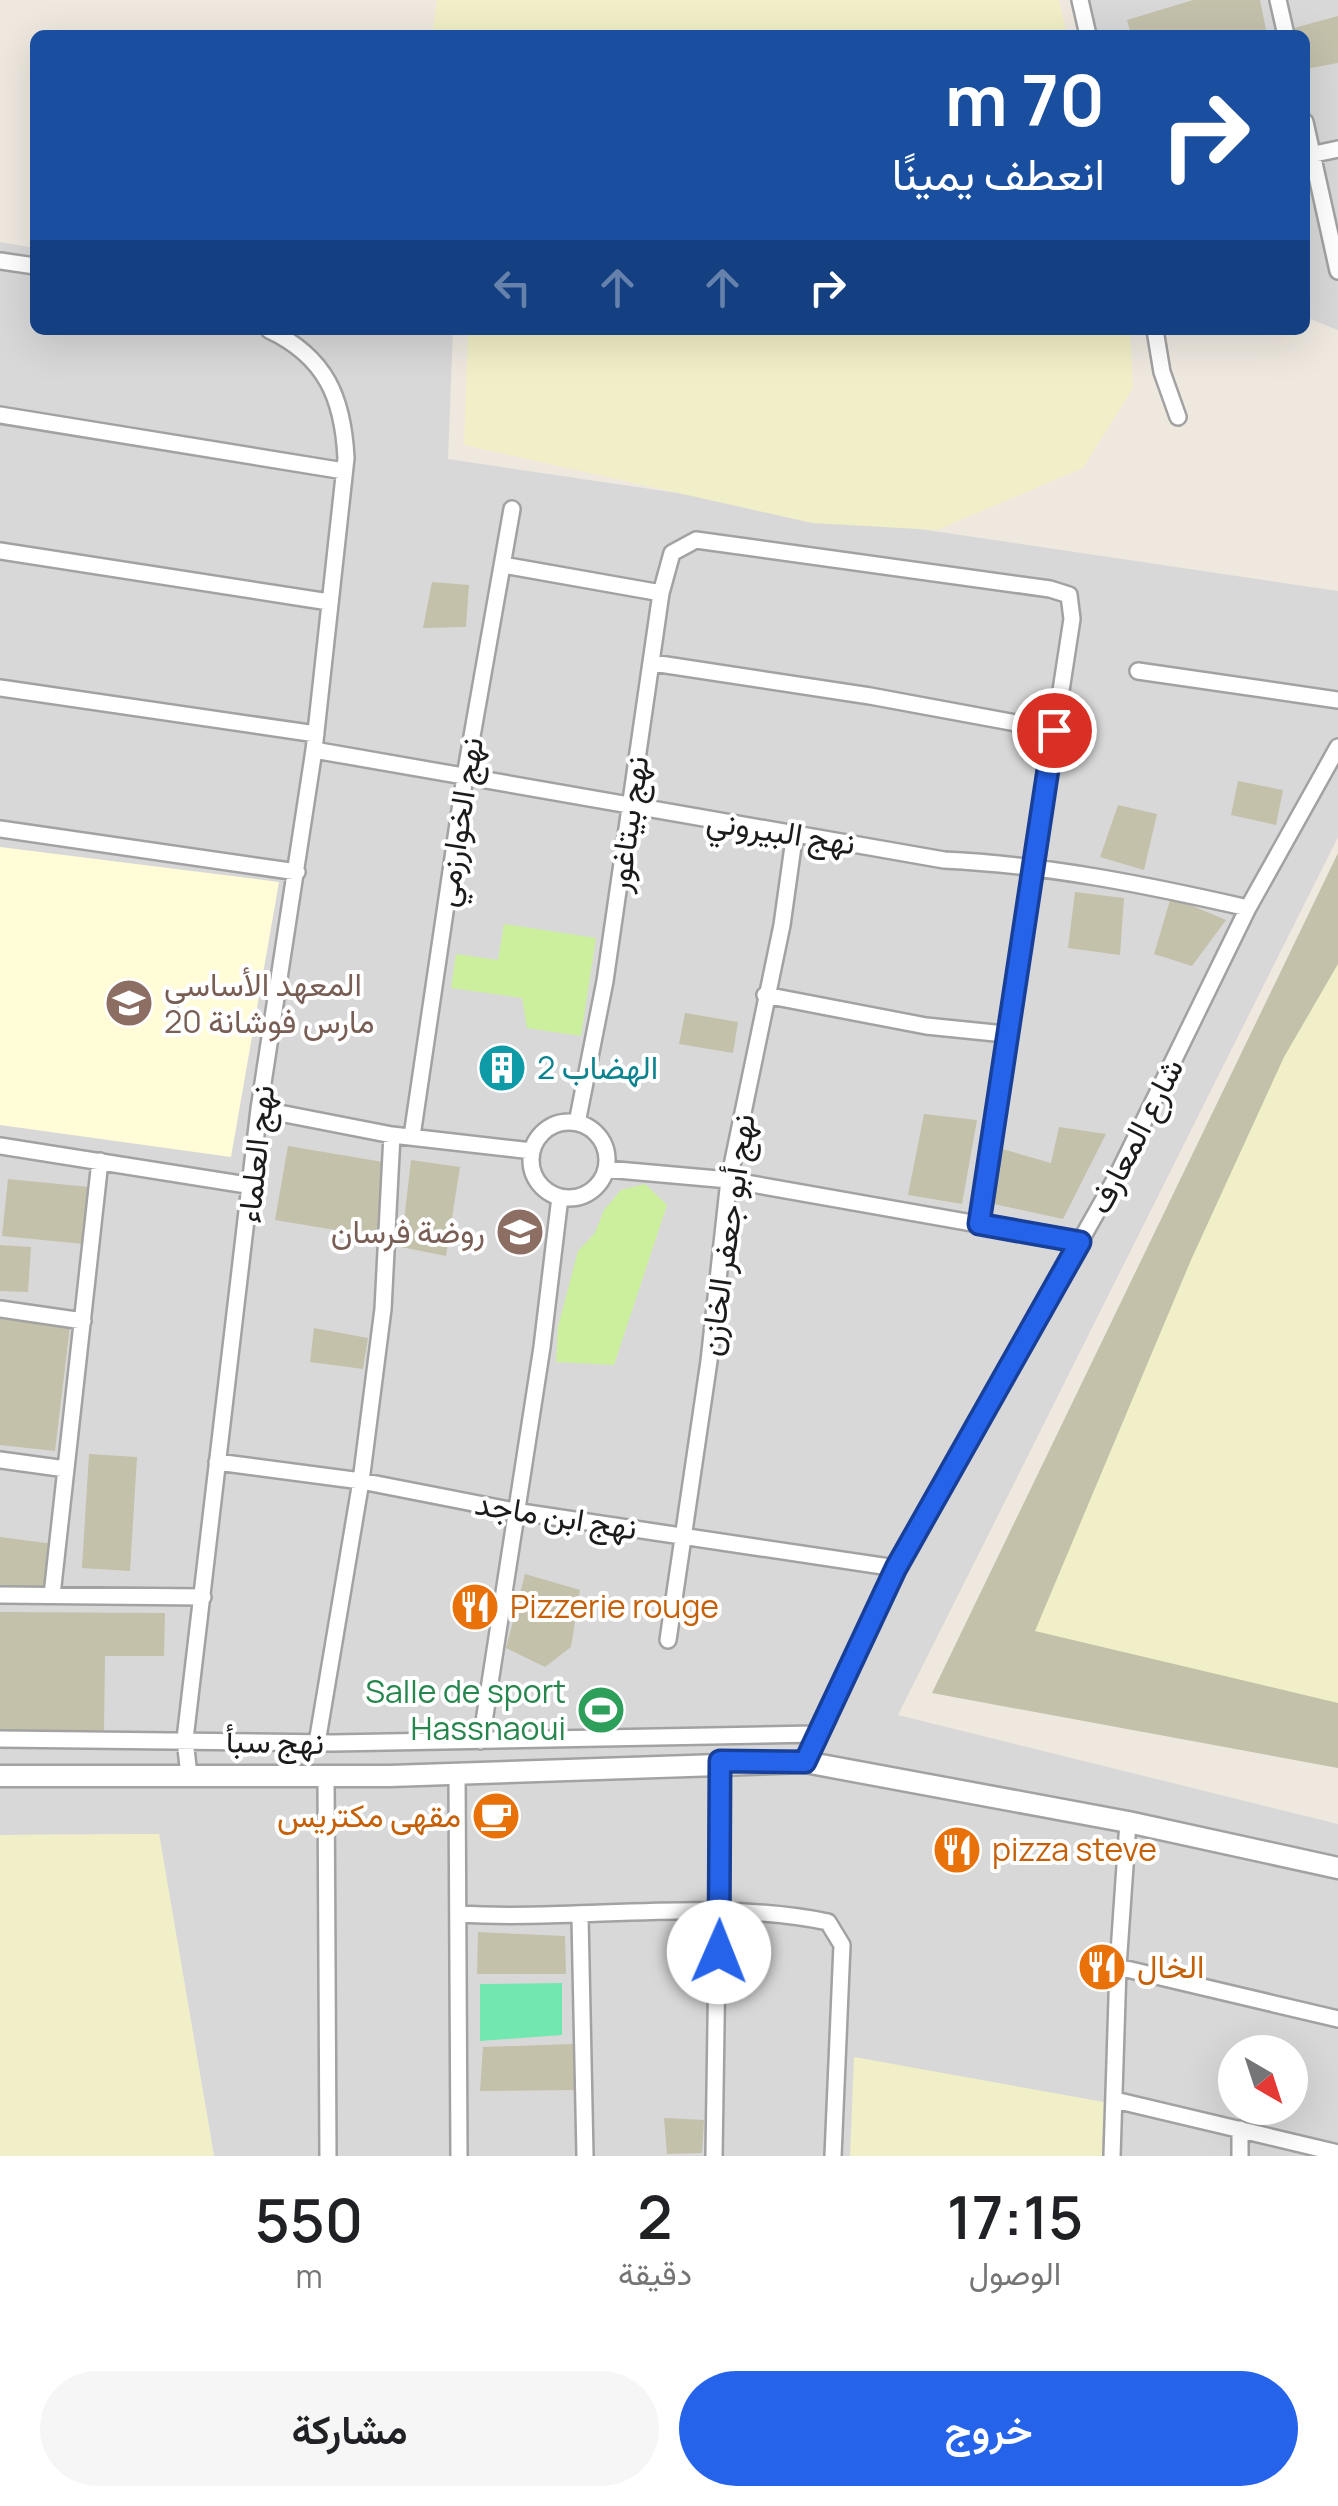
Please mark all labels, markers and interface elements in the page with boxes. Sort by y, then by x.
text: 70 m [945,51,1105,147]
icon: right [1140,70,1270,200]
text: انعطف يمينًا [892,142,1105,204]
icon: left [485,260,540,315]
icon: ahead [590,260,645,315]
icon: ahead [695,260,750,315]
icon: right [800,260,855,315]
pin [1012,688,1097,773]
icon: arrive [1027,703,1082,758]
street label: نهج الخوارزمي [423,734,498,910]
street label: نهج بيتاغور [596,753,659,896]
street label: نهج البيروني [703,798,859,869]
place label: المعهد الأساسي 20 مارس فوشانة [164,962,374,1043]
school or university icon: المعهد الأساسي 20 مارس فوشانة [103,977,155,1029]
building icon: الهضاب 2 [476,1042,528,1094]
place label: الهضاب 2 [537,1045,658,1089]
street label: شارع المعارف [1077,1050,1194,1221]
street label: نهج العلماء [226,1083,285,1225]
street label: نهج أبو جعفر الخازن [687,1111,766,1359]
school or university icon: روضة فرسان [494,1206,546,1258]
place label: روضة فرسان [331,1209,485,1253]
street label: نهج ابن ماجد [472,1480,640,1551]
restaurant icon: Pizzerie rouge [449,1581,501,1633]
place label: Pizzerie rouge [510,1584,719,1628]
place label: Salle de sport Hassnaoui [365,1669,566,1750]
sports icon: Salle de sport Hassnaoui [575,1684,627,1736]
street label: نهج سبأ [226,1718,324,1765]
cafe icon: مقهى مكتريس [470,1790,522,1842]
place label: مقهى مكتريس [277,1793,461,1837]
restaurant icon: pizza steve [931,1824,983,1876]
place label: pizza steve [992,1827,1157,1871]
position arrow [667,1900,771,2004]
restaurant icon: الخال [1076,1941,1128,1993]
place label: الخال [1137,1944,1204,1988]
north arrow [1218,2035,1308,2125]
map controls [1218,2035,1308,2125]
text: 2 [637,2175,673,2257]
text: 17:15 [947,2175,1083,2257]
text: 550 [255,2178,363,2260]
text: دقيقة [618,2251,692,2295]
text: الوصول [969,2251,1061,2295]
text: m [295,2254,323,2298]
button: مشاركة [40,2371,659,2486]
button: خروج [679,2371,1298,2486]

